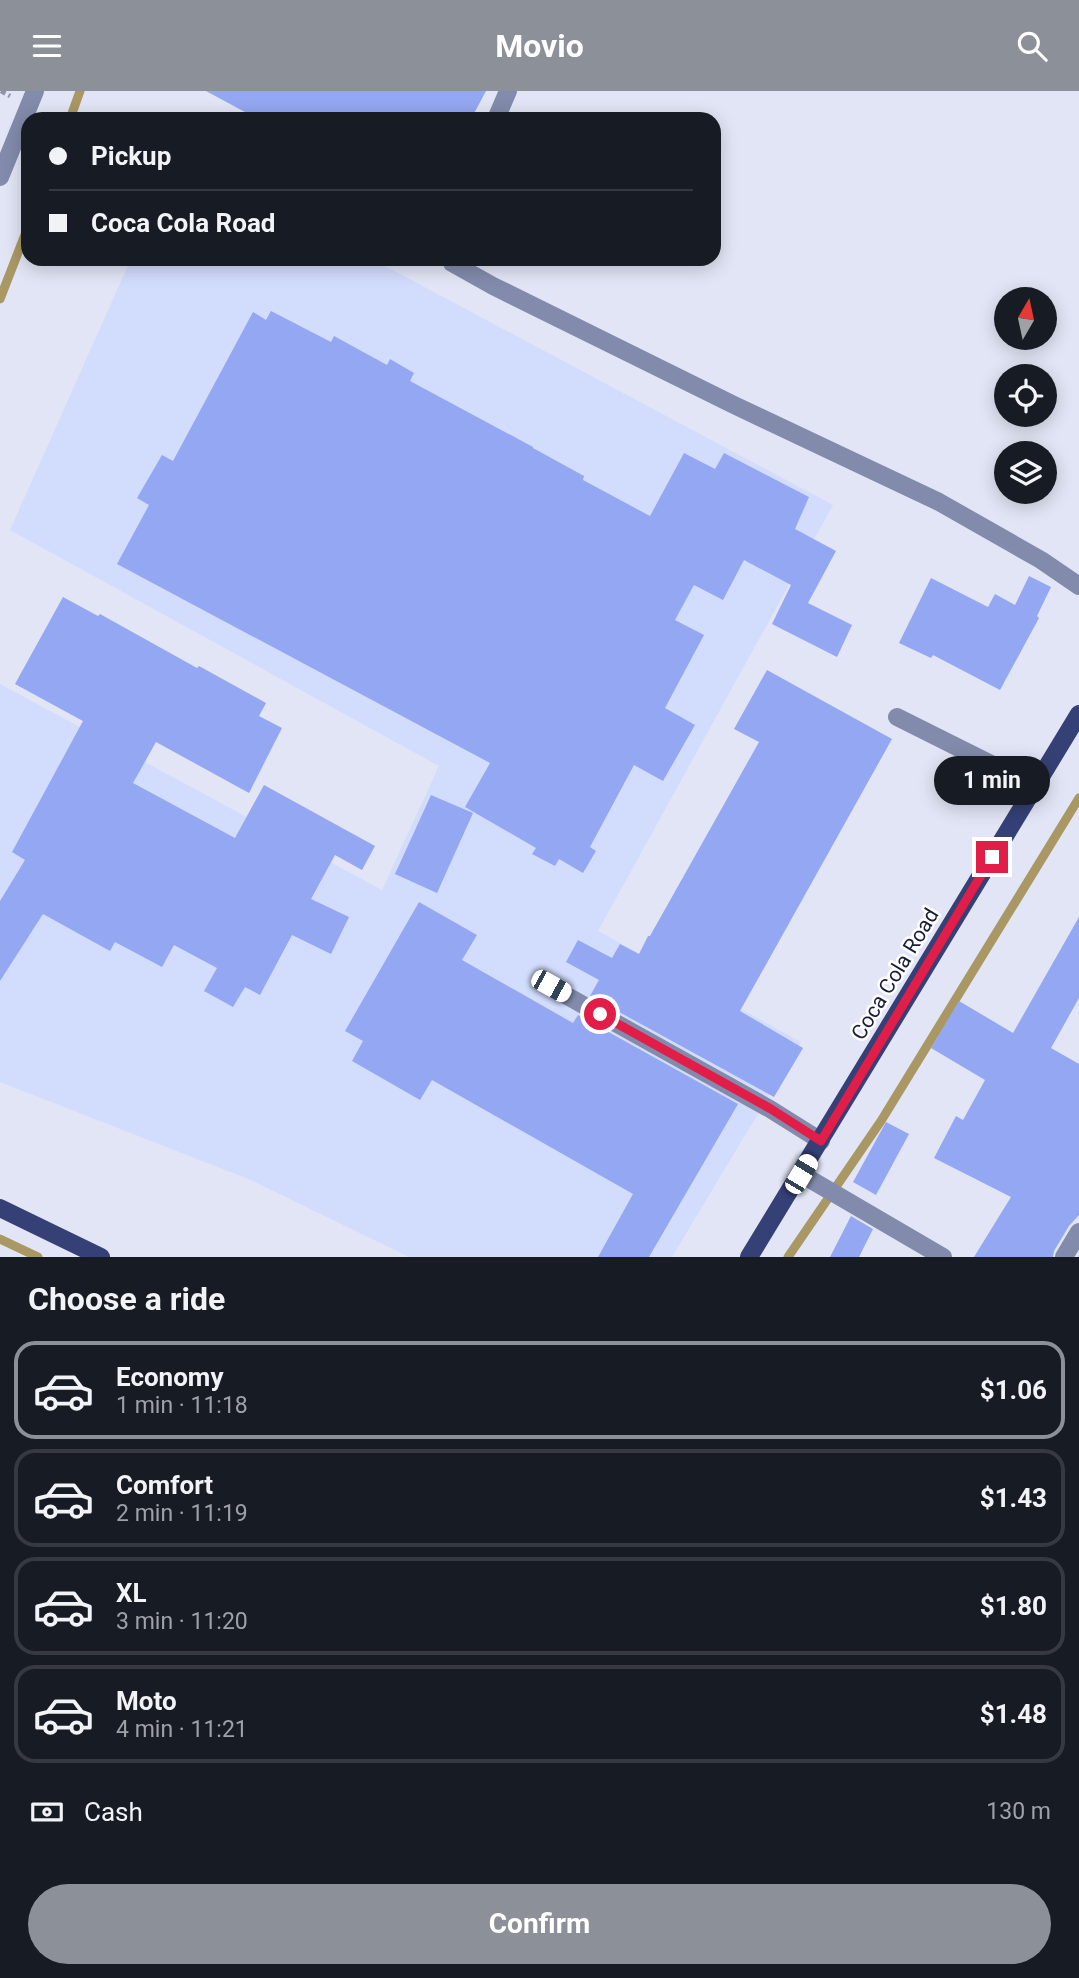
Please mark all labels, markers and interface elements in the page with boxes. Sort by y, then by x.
icon: menu [28,27,66,65]
text: Movio [495,27,584,65]
icon: search [1013,27,1051,65]
text: Pickup [91,141,171,171]
text: Coca Cola Road [91,208,275,238]
north arrow [994,287,1057,350]
map controls [994,287,1057,504]
button: locate [994,364,1057,427]
button: layers [994,441,1057,504]
callout: 1 min [934,755,1050,805]
text: 1 min [963,767,1021,794]
route end [976,841,1008,873]
street label: Coca Cola Road [846,904,944,1044]
car [528,967,575,1005]
route start [584,998,616,1030]
car [782,1151,821,1197]
text: Choose a ride [28,1280,225,1318]
icon: car [32,1359,95,1422]
text: Economy [116,1362,223,1392]
text: $1.06 [980,1375,1047,1405]
text: 1 min · 11:18 [116,1392,248,1419]
icon: car [32,1467,95,1530]
text: Comfort [116,1470,213,1500]
text: $1.43 [980,1483,1047,1513]
text: 2 min · 11:19 [116,1500,248,1527]
icon: car [32,1575,95,1638]
text: XL [116,1578,147,1608]
text: $1.80 [980,1591,1047,1621]
text: 3 min · 11:20 [116,1608,248,1635]
icon: car [32,1683,95,1746]
text: Moto [116,1686,177,1716]
text: $1.48 [980,1699,1047,1729]
text: 4 min · 11:21 [116,1716,248,1743]
icon: cash [28,1793,66,1831]
text: Cash [84,1797,143,1827]
text: 130 m [986,1798,1051,1825]
button: Confirm [28,1884,1051,1964]

